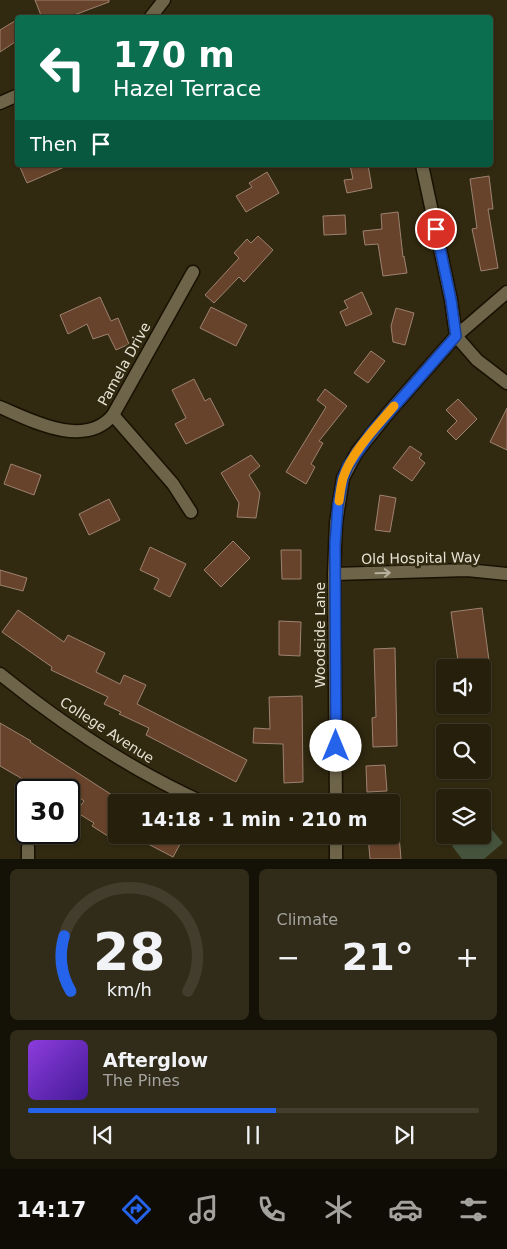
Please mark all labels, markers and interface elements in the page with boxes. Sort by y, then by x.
icon: left [30,35,95,100]
text: 170 m [113,35,235,75]
text: Hazel Terrace [113,76,261,101]
icon: arrive [87,130,115,158]
text: Then [30,133,77,155]
pin [415,208,457,250]
icon: arrive [422,215,450,243]
street label: Pamela Drive [94,319,154,409]
street label: Old Hospital Way [361,549,481,567]
one-way arrow [375,568,391,577]
street label: Woodside Lane [312,582,328,688]
map controls [436,659,491,844]
button: sound [436,659,491,714]
street label: College Avenue [57,694,157,766]
position arrow [309,719,361,771]
button: search [436,724,491,779]
speed limit sign: 30 [15,779,80,844]
button: layers [436,789,491,844]
text: 14:18 · 1 min · 210 m [140,808,368,830]
text: Climate [277,910,338,929]
text: 28 [93,922,165,982]
text: 21° [342,935,414,979]
text: − [277,941,300,974]
text: + [456,941,479,974]
text: km/h [107,979,152,1000]
text: Afterglow [103,1049,208,1071]
text: The Pines [103,1071,180,1090]
icon: previous [89,1121,117,1149]
icon: pause [239,1121,267,1149]
icon: next [390,1121,418,1149]
icon: directions [119,1192,154,1227]
icon: music [186,1192,221,1227]
icon: phone [254,1192,289,1227]
icon: climate [321,1192,356,1227]
icon: car [388,1192,423,1227]
icon: filters [456,1192,491,1227]
text: 14:17 [16,1197,86,1222]

